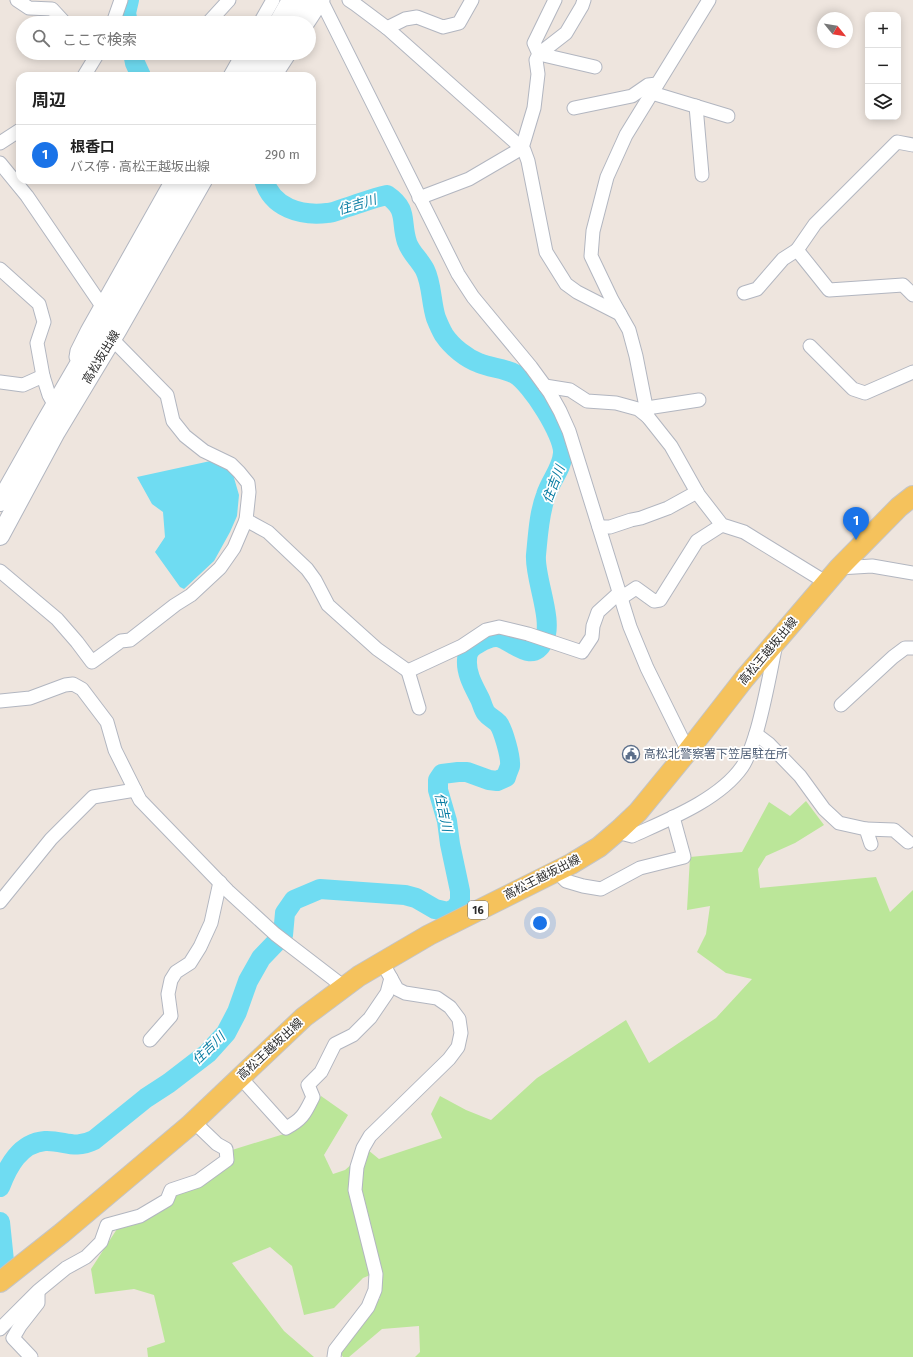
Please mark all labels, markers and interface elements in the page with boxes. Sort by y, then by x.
north arrow [817,12,853,48]
map controls [865,12,901,120]
button: + [865,12,901,48]
search box [16,16,316,60]
icon: search [30,27,52,49]
text: ここで検索 [62,31,137,49]
button: − [865,48,901,84]
button: layers [865,84,901,120]
text: 周辺 [32,90,66,111]
text: 根香口 [70,138,115,156]
text: 1 [42,147,48,162]
text: 290 m [265,147,300,162]
text: バス停 · 高松王越坂出線 [70,159,210,174]
water label: 住吉川 [336,191,380,217]
street label: 高松坂出線 [80,328,122,386]
water label: 住吉川 [539,461,568,505]
pin: 1 [843,507,869,540]
street label: 高松王越坂出線 [736,614,800,688]
public building icon: 高松北警察署下笠居駐在所 [621,744,641,764]
place label: 高松北警察署下笠居駐在所 [644,747,788,761]
water label: 住吉川 [432,791,455,835]
street label: 高松王越坂出線 [501,852,583,902]
road number: 16 [468,901,488,919]
your location [530,913,550,933]
street label: 高松王越坂出線 [235,1015,305,1083]
water label: 住吉川 [189,1028,229,1067]

